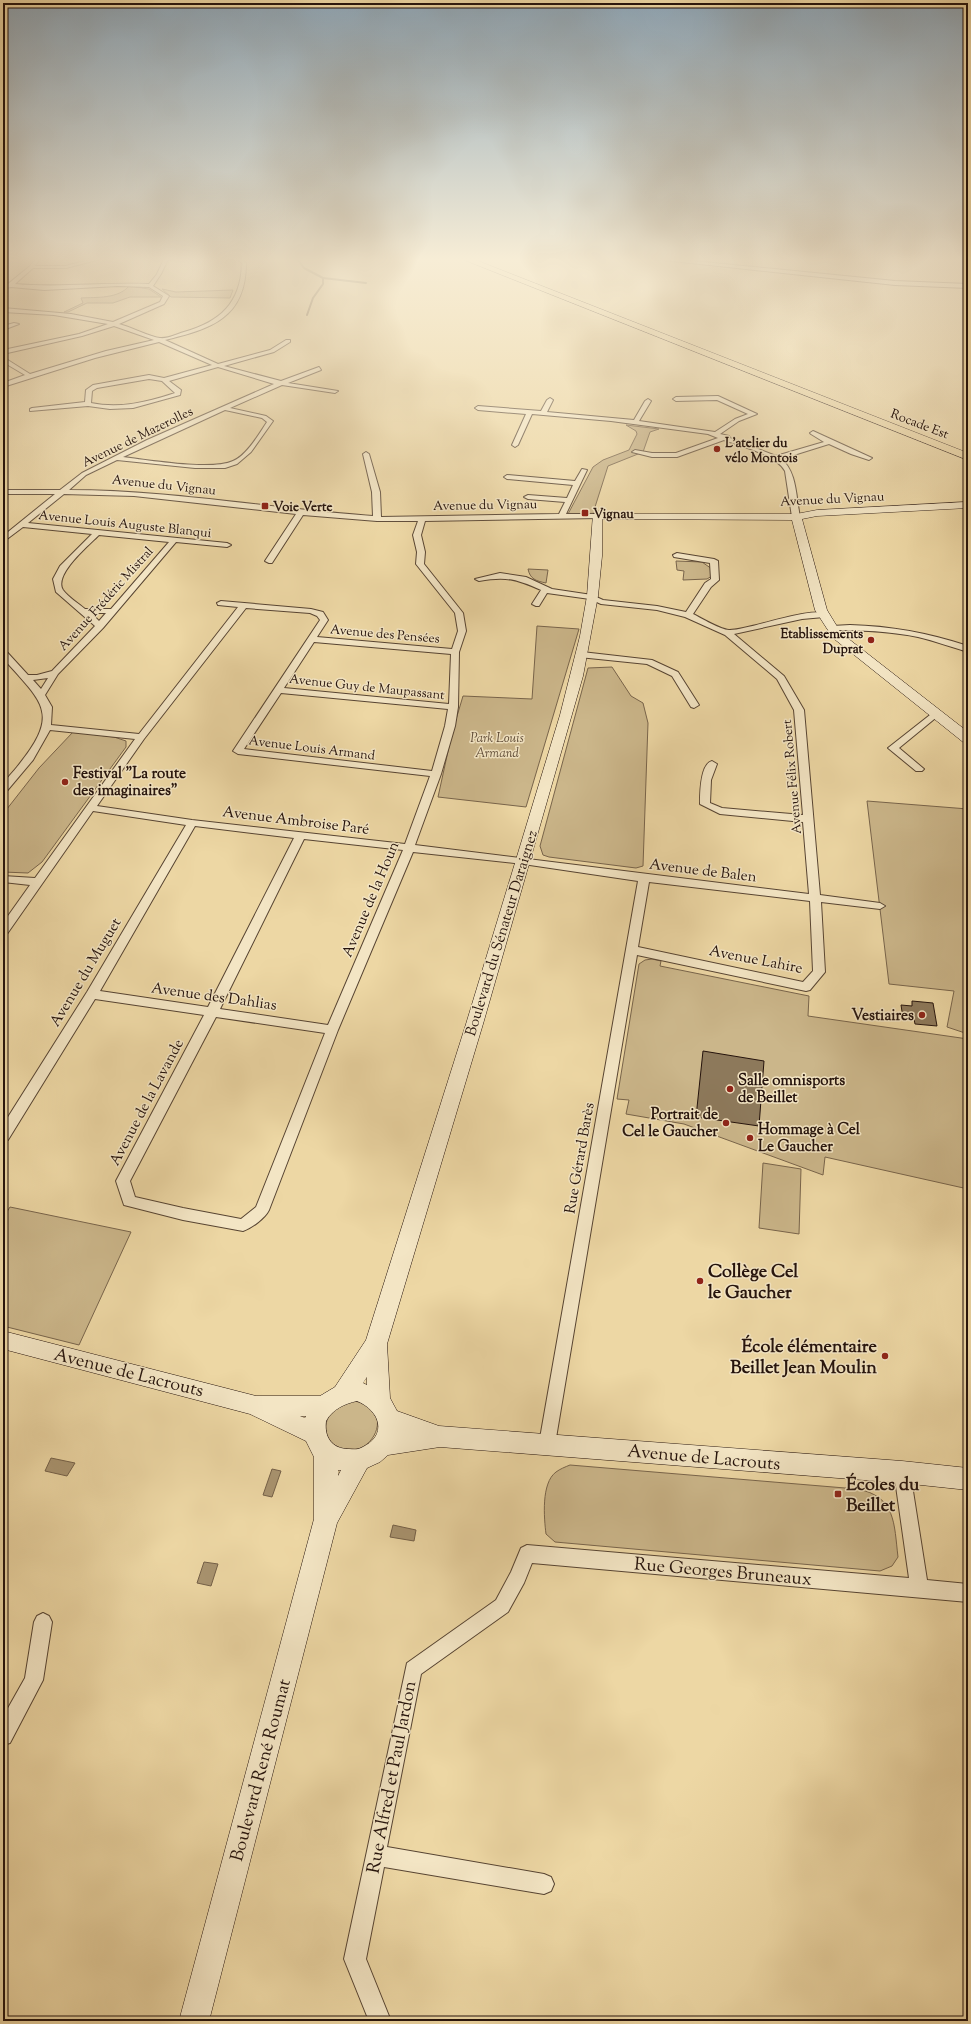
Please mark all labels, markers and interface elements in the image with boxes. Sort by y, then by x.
street label: Avenue de Mazerolles [79,403,196,472]
street label: Rocade Est [887,405,952,444]
place label: L'atelier du vélo Montois [725,435,798,468]
marker: L'atelier du vélo Montois [712,444,722,454]
street label: Avenue du Vignau [111,472,217,500]
street label: Avenue du Vignau [780,488,885,512]
street label: Avenue du Vignau [433,496,538,516]
place label: Voie Verte [273,499,332,517]
marker: Voie Verte [260,501,270,511]
place label: Vignau [593,506,634,524]
street label: Avenue Louis Auguste Blanqui [37,507,212,543]
marker: Vignau [580,508,590,518]
street label: Avenue Frédéric Mistral [55,543,158,655]
street label: Avenue des Pensées [329,621,441,649]
place label: Etablissements Duprat [780,626,864,659]
marker: Etablissements Duprat [866,635,876,645]
street label: Avenue Guy de Maupassant [288,671,446,705]
street label: Avenue Félix Robert [779,718,807,835]
park label: Park Louis Armand [470,730,524,763]
street label: Avenue Louis Armand [248,732,377,766]
place label: Festival "La route des imaginaires" [73,764,186,802]
marker: Festival "La route des imaginaires" [60,777,70,787]
street label: Avenue Ambroise Paré [221,802,370,841]
street label: Boulevard du Sénateur Daraignez [461,828,544,1039]
street label: Avenue de la Houn [338,838,405,961]
street label: Avenue de Balen [648,854,758,889]
street label: Avenue du Muguet [45,914,127,1031]
street label: Avenue Lahire [707,941,804,980]
street label: Avenue des Dahlias [150,978,278,1017]
place label: Vestiaires [851,1006,914,1027]
marker: Vestiaires [917,1010,927,1020]
street label: Avenue de la Lavande [105,1036,190,1170]
place label: Salle omnisports de Beillet [738,1071,845,1109]
marker: Salle omnisports de Beillet [725,1084,735,1094]
street label: Rue Gérard Barès [560,1101,601,1216]
place label: Portrait de Cel le Gaucher [622,1105,718,1143]
marker: Portrait de Cel le Gaucher [721,1118,731,1128]
place label: Hommage à Cel Le Gaucher [758,1120,861,1158]
marker: Hommage à Cel Le Gaucher [745,1133,755,1143]
place label: Collège Cel le Gaucher [708,1260,799,1307]
marker: Collège Cel le Gaucher [695,1276,705,1286]
place label: École élémentaire Beillet Jean Moulin [730,1334,878,1382]
street label: Avenue de Lacrouts [51,1343,206,1405]
marker: École élémentaire Beillet Jean Moulin [880,1351,890,1361]
street label: Avenue de Lacrouts [626,1439,781,1479]
place label: Écoles du Beillet [846,1472,920,1520]
marker: Écoles du Beillet [833,1489,843,1499]
street label: Rue Georges Bruneaux [633,1552,813,1594]
street label: Boulevard René Roumat [225,1676,299,1865]
street label: Rue Alfred et Paul Jardon [362,1678,424,1876]

